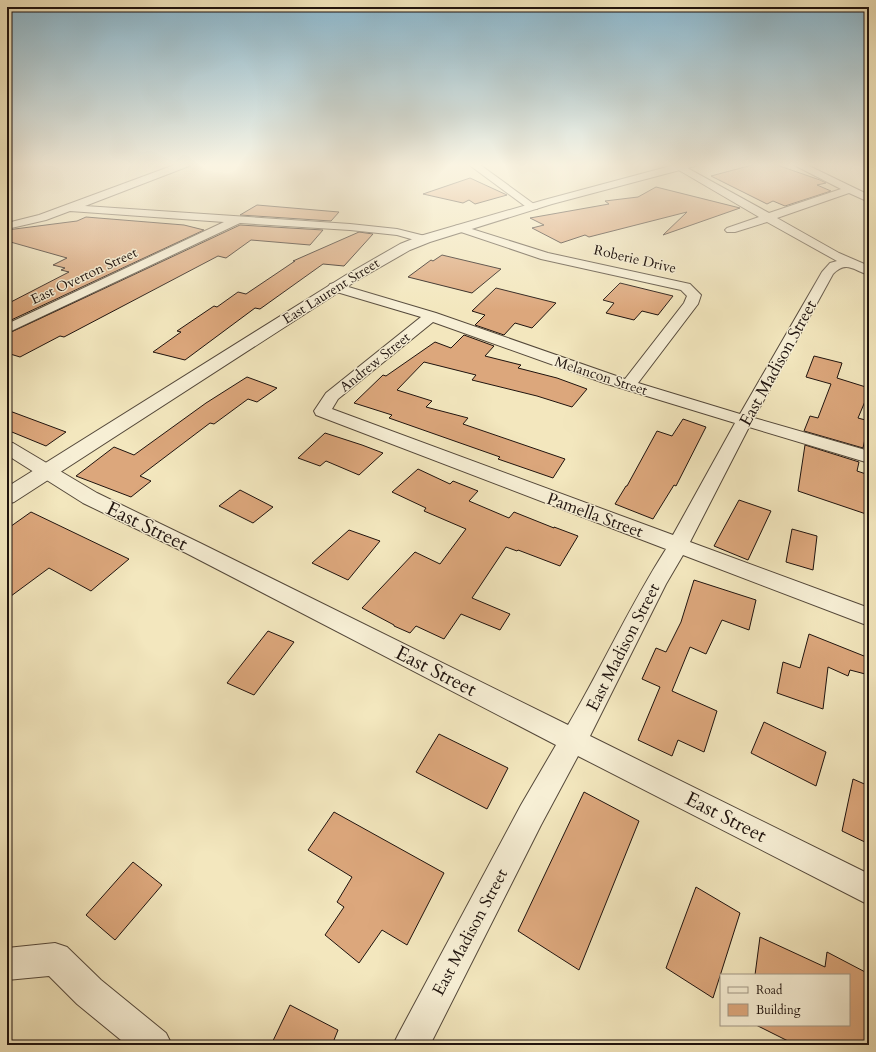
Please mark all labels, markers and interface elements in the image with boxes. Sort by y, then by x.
street label: Roberie Drive [592,240,678,278]
street label: East Overton Street [28,243,141,309]
street label: East Laurent Street [279,253,384,328]
street label: East Madison Street [734,295,822,430]
street label: Andrew Street [336,327,415,396]
street label: Melancon Street [552,352,650,400]
street label: Pamella Street [544,487,647,543]
street label: East Street [102,495,193,558]
street label: East Madison Street [581,579,665,715]
street label: East Street [391,639,482,703]
street label: East Street [681,785,772,849]
street label: East Madison Street [427,864,513,999]
legend [720,974,850,1026]
text: Road [756,982,783,998]
text: Building [756,1002,801,1018]

